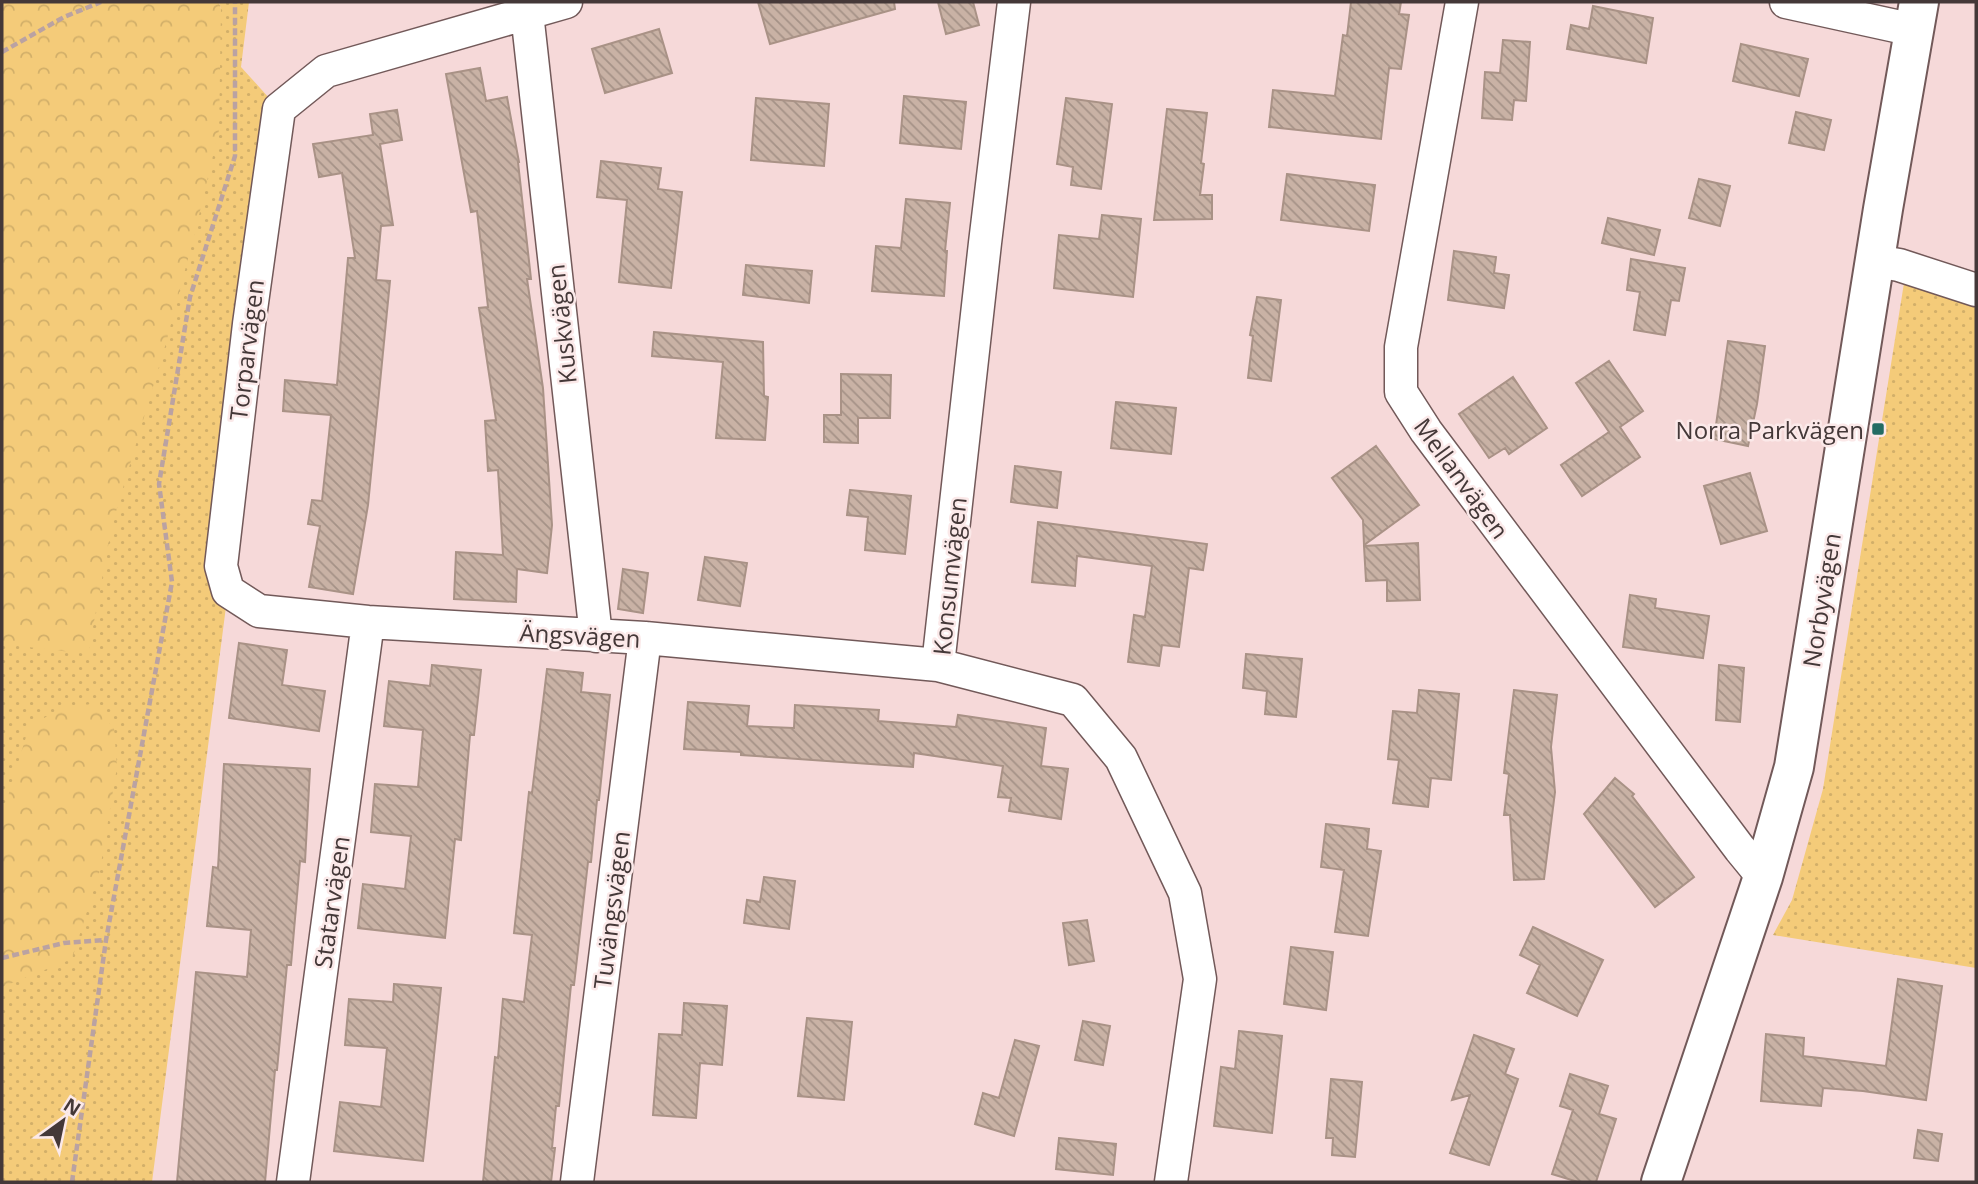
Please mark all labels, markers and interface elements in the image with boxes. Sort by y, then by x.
street label: Kuskvägen [538,263,584,385]
street label: Torparvägen [221,278,271,422]
street label: Mellanvägen [1407,411,1517,545]
place label: Norra Parkvägen [1676,413,1864,446]
marker: Norra Parkvägen [1870,421,1886,437]
street label: Konsumvägen [924,495,974,657]
street label: Norbyvägen [1794,530,1848,670]
street label: Ängsvägen [519,615,641,655]
street label: Tuvängsvägen [585,829,637,991]
street label: Statarvägen [305,834,357,970]
north arrow [28,1086,98,1156]
text: N [59,1092,86,1122]

